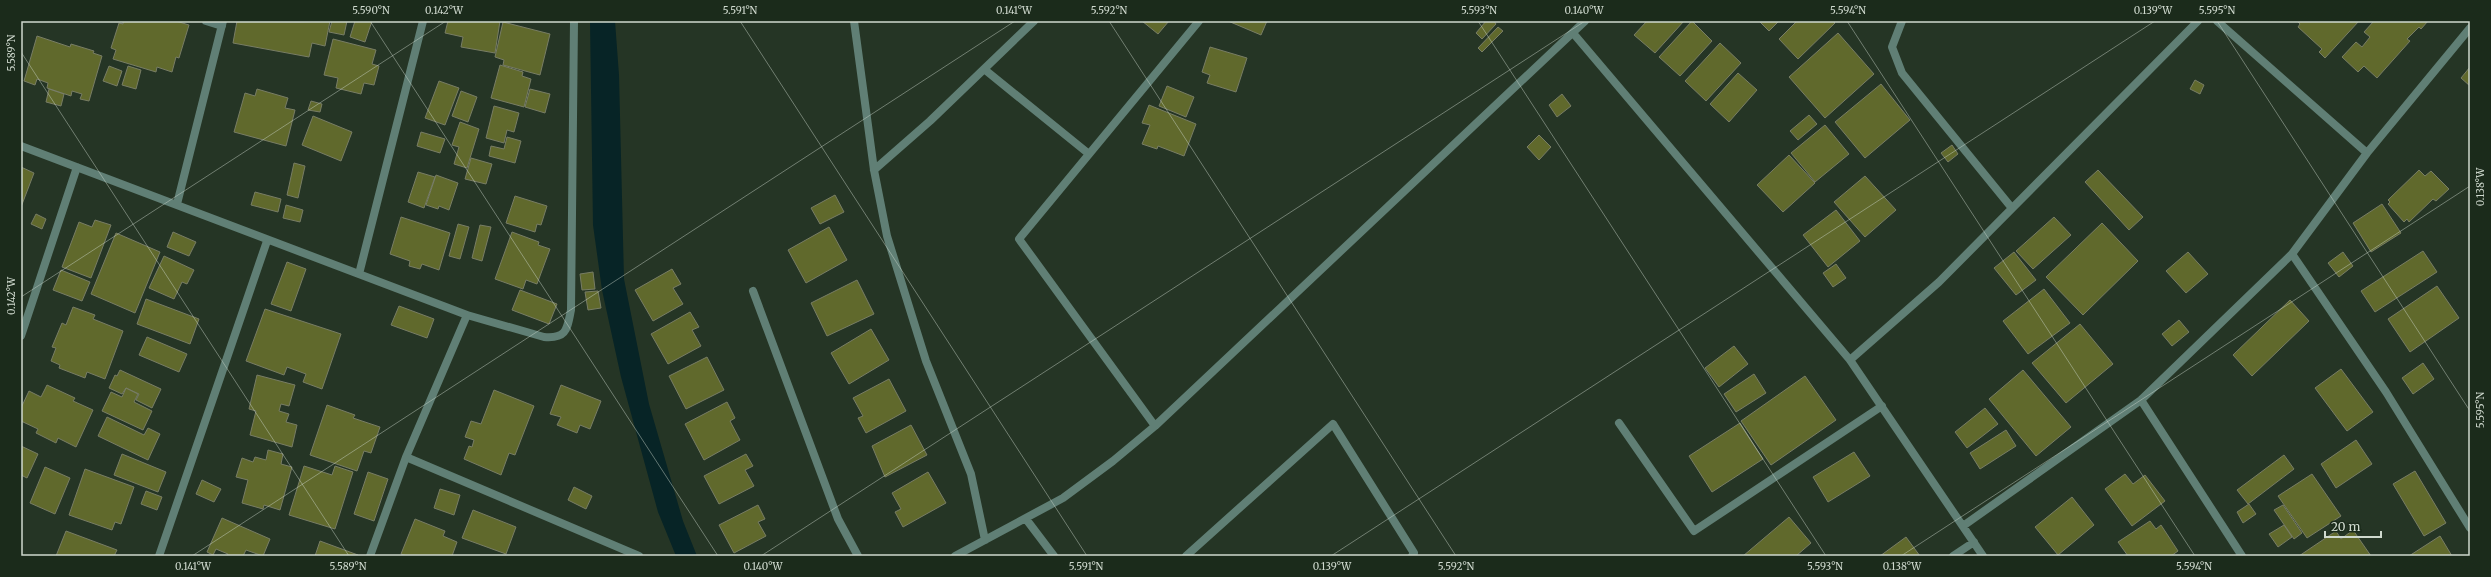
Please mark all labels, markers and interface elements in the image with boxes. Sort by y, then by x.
text: 5.590°N [352,4,390,17]
text: 0.142°W [425,4,464,17]
text: 5.591°N [723,4,758,17]
text: 0.141°W [996,4,1033,17]
text: 5.592°N [1091,4,1128,17]
text: 5.593°N [1461,4,1497,17]
text: 0.140°W [1564,4,1605,17]
text: 5.594°N [1830,4,1866,17]
text: 0.139°W [2134,4,2173,17]
text: 5.595°N [2199,4,2235,17]
text: 5.589°N [5,34,18,71]
text: 0.138°W [2474,167,2487,206]
text: 0.142°W [5,276,18,315]
text: 5.595°N [2474,392,2487,428]
scale bar [2325,513,2381,539]
text: 20 m [2331,519,2360,534]
text: 0.141°W [175,560,212,573]
text: 5.589°N [330,560,367,573]
text: 0.140°W [743,560,784,573]
text: 5.591°N [1069,560,1104,573]
text: 0.139°W [1313,560,1352,573]
text: 5.592°N [1438,560,1475,573]
text: 5.593°N [1807,560,1843,573]
text: 0.138°W [1883,560,1922,573]
text: 5.594°N [2176,560,2212,573]

